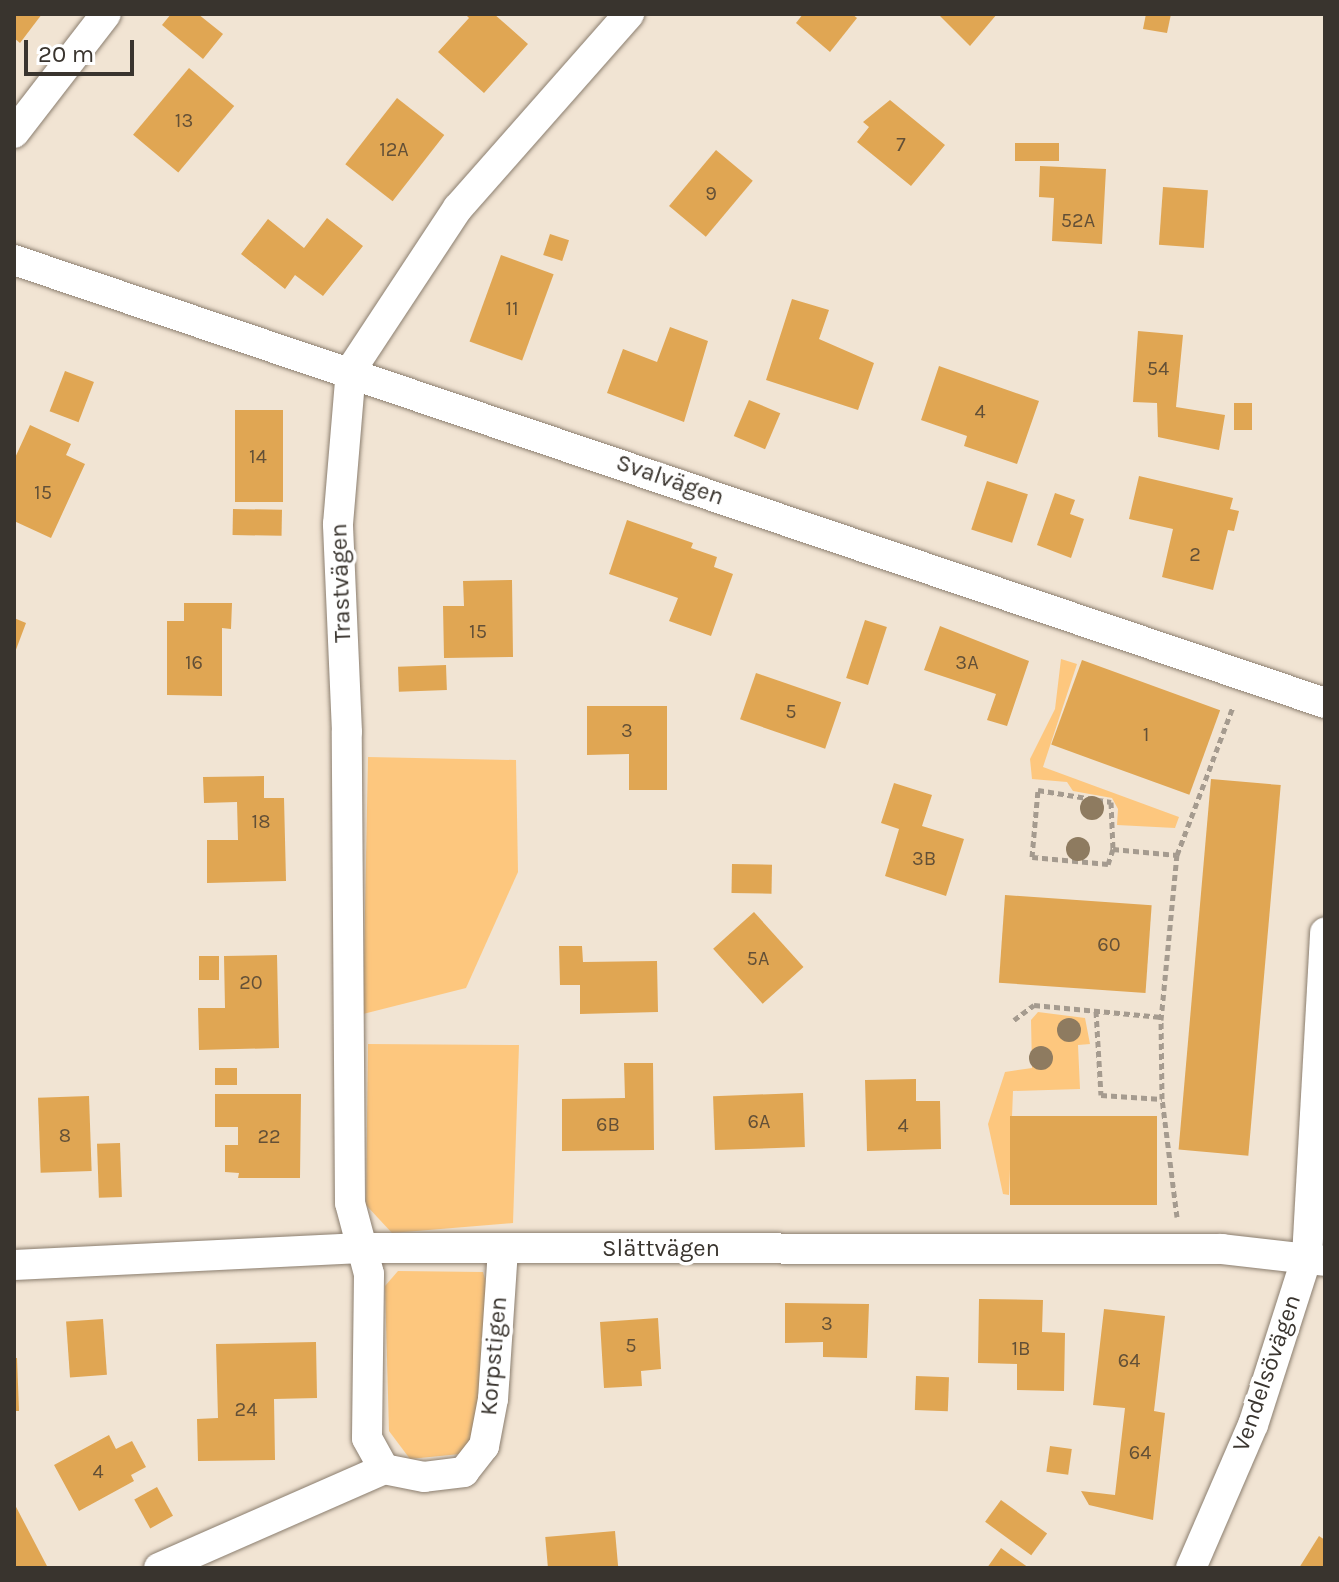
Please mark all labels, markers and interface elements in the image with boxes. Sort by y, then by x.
scale bar [28,24,138,74]
text: 20 m [38,40,94,68]
house number: 13 [175,108,193,132]
house number: 7 [896,132,906,156]
house number: 12A [379,137,409,161]
house number: 9 [705,181,717,205]
house number: 52A [1061,208,1095,232]
house number: 11 [505,296,519,320]
house number: 54 [1147,356,1169,380]
house number: 4 [974,399,986,423]
house number: 14 [249,444,267,468]
street label: Svalvägen [612,448,728,512]
house number: 15 [34,480,52,504]
street label: Trastvägen [325,523,357,643]
house number: 2 [1189,542,1201,566]
house number: 15 [469,619,487,643]
house number: 16 [185,650,203,674]
house number: 3A [955,650,979,674]
house number: 5 [785,699,797,723]
house number: 3 [621,718,633,742]
house number: 1 [1143,722,1149,746]
house number: 18 [252,809,270,833]
house number: 3B [912,846,936,870]
house number: 60 [1097,932,1121,956]
house number: 5A [747,946,769,970]
house number: 20 [239,970,263,994]
house number: 6A [748,1109,770,1133]
house number: 6B [596,1112,620,1136]
house number: 4 [897,1113,909,1137]
house number: 8 [59,1123,71,1147]
house number: 22 [257,1124,281,1148]
street label: Slättvägen [602,1235,720,1263]
street label: Vendelsövägen [1227,1291,1307,1455]
street label: Korpstigen [474,1295,514,1417]
house number: 3 [821,1311,833,1335]
house number: 5 [625,1333,637,1357]
house number: 1B [1011,1336,1031,1360]
house number: 64 [1118,1348,1140,1372]
house number: 24 [235,1397,257,1421]
house number: 64 [1129,1440,1151,1464]
house number: 4 [92,1459,104,1483]

